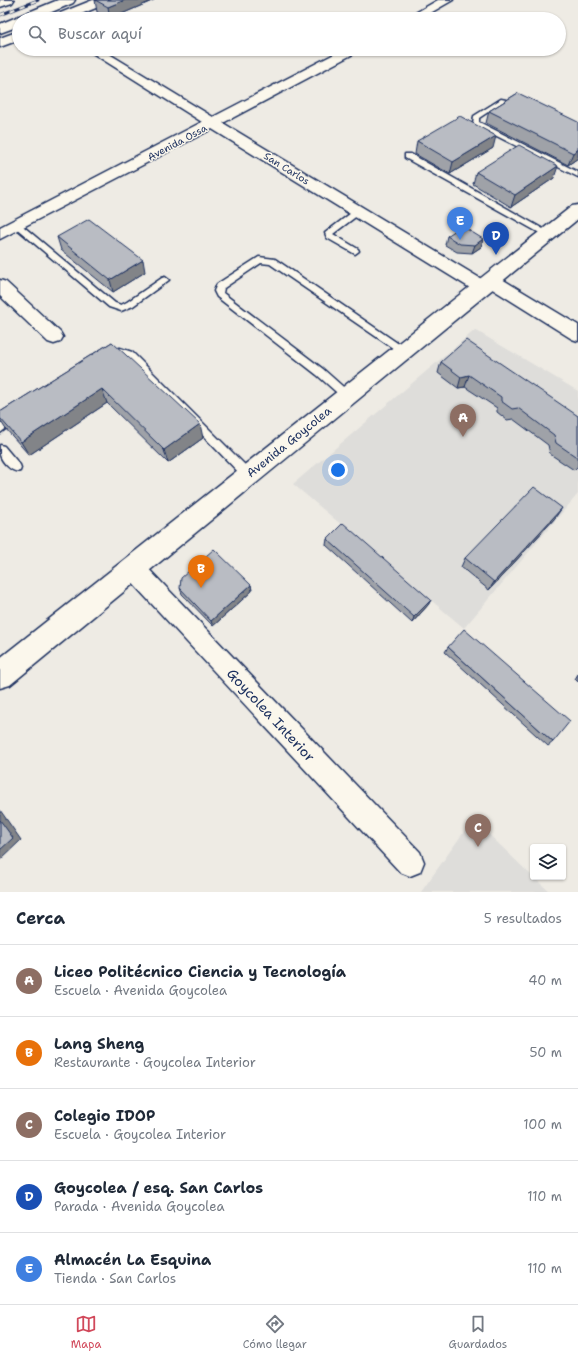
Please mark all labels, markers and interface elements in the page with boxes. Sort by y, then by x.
search box [12,12,566,56]
icon: search [26,23,48,45]
text: Buscar aquí [58,24,142,44]
street label: Avenida Ossa [145,121,210,164]
street label: San Carlos [261,149,312,188]
pin: E [447,207,473,240]
pin: D [483,222,509,255]
street label: Avenida Goycolea [243,402,335,481]
pin: A [450,404,476,437]
your location [328,460,348,480]
pin: B [188,555,214,588]
street label: Goycolea Interior [223,664,319,766]
pin: C [465,814,491,847]
map controls [530,844,566,880]
button: layers [530,844,566,880]
text: Cerca [16,907,65,929]
text: 5 resultados [484,910,562,927]
text: Liceo Politécnico Ciencia y Tecnología [54,962,346,982]
text: A [24,972,34,989]
text: 40 m [528,972,562,989]
text: Escuela · Avenida Goycolea [54,982,227,999]
text: Lang Sheng [54,1034,144,1054]
text: B [25,1044,33,1061]
text: 50 m [529,1044,562,1061]
text: Restaurante · Goycolea Interior [54,1054,256,1071]
text: Colegio IDOP [54,1106,155,1126]
text: C [25,1116,33,1133]
text: 100 m [523,1116,562,1133]
text: Escuela · Goycolea Interior [54,1126,226,1143]
text: Goycolea / esq. San Carlos [54,1178,263,1198]
text: D [24,1188,34,1205]
text: 110 m [527,1188,562,1205]
text: Parada · Avenida Goycolea [54,1198,224,1215]
text: Almacén La Esquina [54,1250,211,1270]
text: E [25,1260,33,1277]
text: 110 m [527,1260,562,1277]
text: Tienda · San Carlos [54,1270,176,1287]
tab: Mapa [71,1313,101,1352]
tab: Cómo llegar [243,1313,307,1352]
tab: Guardados [449,1313,507,1352]

